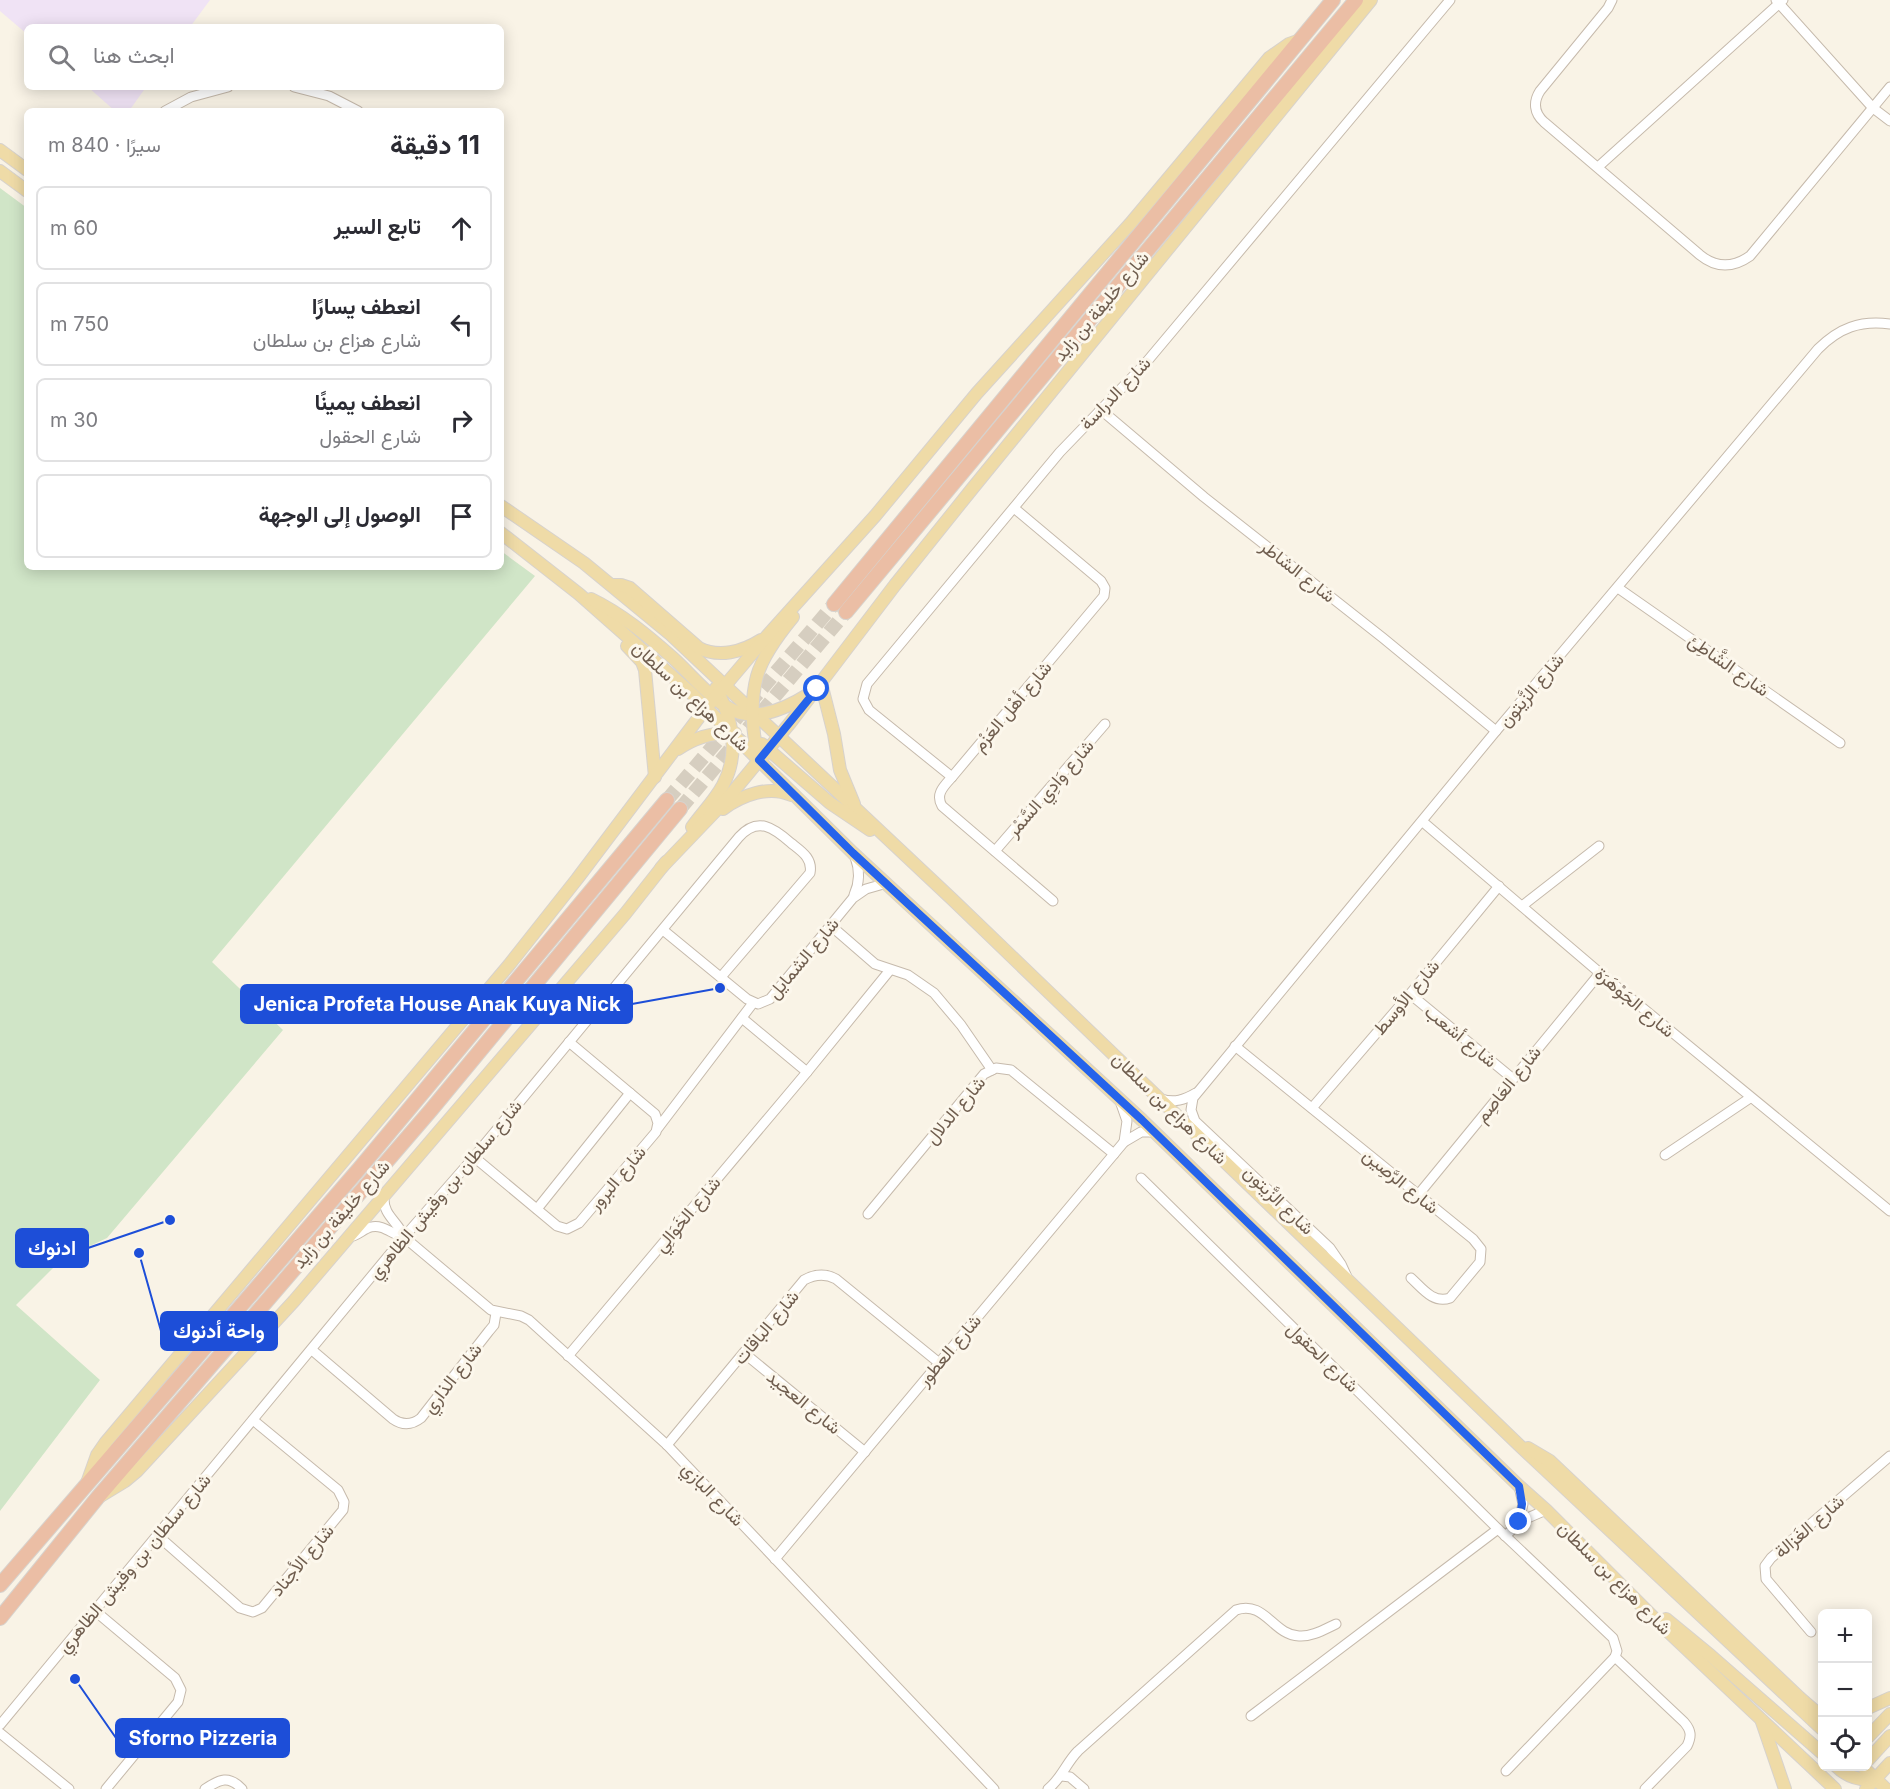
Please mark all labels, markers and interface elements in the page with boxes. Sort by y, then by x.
search box [24,24,504,90]
icon: search [45,41,78,74]
text: ابحث هنا [93,42,175,68]
text: 11 دقيقة [390,129,480,160]
text: سيرًا · 840 m [48,133,161,157]
icon: ahead [445,212,478,245]
text: تابع السير [334,213,421,239]
text: 60 m [50,216,98,240]
street label: شارع خليفة بن زايد [1049,247,1154,366]
text: انعطف يسارًا [312,293,421,319]
icon: left [445,308,478,341]
text: 750 m [50,312,109,336]
text: شارع هزاع بن سلطان [253,328,421,352]
street label: شارع الدراسة [1075,352,1156,435]
text: انعطف يمينًا [314,389,421,415]
icon: right [445,404,478,437]
text: 30 m [50,408,98,432]
text: شارع الحقول [319,424,421,448]
icon: arrive [445,500,478,533]
text: الوصول إلى الوجهة [258,501,421,527]
street label: شارع الشاطر [1254,535,1340,608]
street label: شارع الشَّاطِئ [1683,628,1775,702]
street label: شارع هزاع بن سلطان [627,637,754,757]
street label: شارع الزَّيتون [1494,649,1569,732]
street label: شارع أهْل العَزْم [968,657,1057,757]
route start [803,675,829,701]
street label: شارع وَادِي السَّمْر [1002,735,1102,845]
street label: شارع الشمايل [763,913,844,1004]
street label: شارع الأوسط [1369,955,1445,1040]
street label: شارع الجَوْهَرَة [1590,963,1679,1043]
callout: Jenica Profeta House Anak Kuya Nick [241,985,632,1023]
text: Jenica Profeta House Anak Kuya Nick [253,992,621,1016]
street label: شارع أشعب [1419,1001,1501,1073]
street label: شارع العَاصِم [1471,1042,1547,1128]
street label: شارع هزاع بن سلطان [1107,1048,1232,1170]
street label: شارع الدلال [921,1072,991,1149]
street label: شارع سلطان بن وقيش الظاهري [364,1095,530,1286]
street label: شارع البرور [583,1141,652,1217]
street label: شارع الرَّصِين [1358,1144,1443,1219]
street label: شارع خليفة بن زايد [288,1156,395,1274]
street label: شارع الزَّيتون [1238,1161,1319,1240]
street label: شارع الخَوَالِي [649,1172,728,1259]
callout: ادنوك [16,1229,88,1267]
text: ادنوك [28,1236,76,1261]
street label: شارع الباقات [729,1286,805,1370]
street label: شارع العطور [912,1310,987,1392]
callout: واحة أدنوك [161,1312,277,1350]
street label: شارع الحقول [1281,1318,1363,1398]
text: واحة أدنوك [173,1319,265,1344]
street label: شارع الذاري [418,1339,490,1420]
street label: شارع العجيد [761,1366,845,1440]
street label: شارع البازي [674,1458,748,1534]
street label: شارع سلطان بن وقيش الظاهري [53,1469,219,1660]
street label: شارع الغَزالة [1770,1490,1849,1563]
route end [1505,1508,1531,1534]
street label: شارع هزاع بن سلطان [1553,1517,1676,1640]
street label: شارع الأجناد [266,1520,340,1601]
map controls [1818,1609,1872,1771]
button: + [1818,1609,1872,1663]
button: − [1818,1663,1872,1717]
button: locate [1818,1717,1872,1771]
callout: Sforno Pizzeria [116,1719,289,1757]
text: Sforno Pizzeria [129,1726,277,1750]

